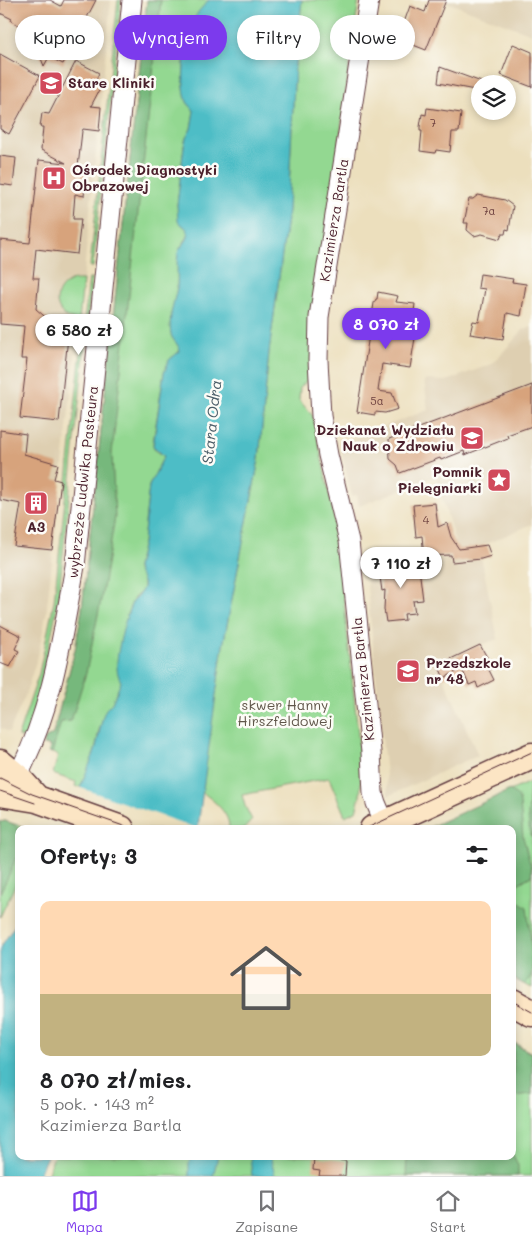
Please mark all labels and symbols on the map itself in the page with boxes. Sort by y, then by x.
school or university icon: Stare Kliniki [38,70,64,96]
place label: Stare Kliniki [68,73,155,92]
house number: 7 [430,115,436,130]
street label: Kazimierza Bartla [314,157,353,283]
place label: Ośrodek Diagnostyki Obrazowej [72,160,217,195]
hospital icon: Ośrodek Diagnostyki Obrazowej [41,165,67,191]
house number: 7a [483,203,496,218]
pin: 8 070 zł [334,308,438,350]
pin: 6 580 zł [27,314,131,356]
water label: Stara Odra [197,379,225,465]
street label: wybrzeże Ludwika Pasteura [63,385,102,579]
house number: 5a [370,393,384,408]
place label: Dziekanat Wydziału Nauk o Zdrowiu [316,420,454,455]
school or university icon: Dziekanat Wydziału Nauk o Zdrowiu [459,425,485,451]
place label: Pomnik Pielęgniarki [398,462,482,497]
place icon: Pomnik Pielęgniarki [486,467,512,493]
building icon: A3 [23,490,49,516]
house number: 4 [423,512,430,527]
place label: A3 [27,517,45,536]
pin: 7 110 zł [349,546,453,589]
street label: Kazimierza Bartla [347,616,378,742]
place label: Przedszkole nr 48 [426,653,511,688]
school or university icon: Przedszkole nr 48 [395,658,421,684]
park label: skwer Hanny Hirszfeldowej [238,695,332,730]

